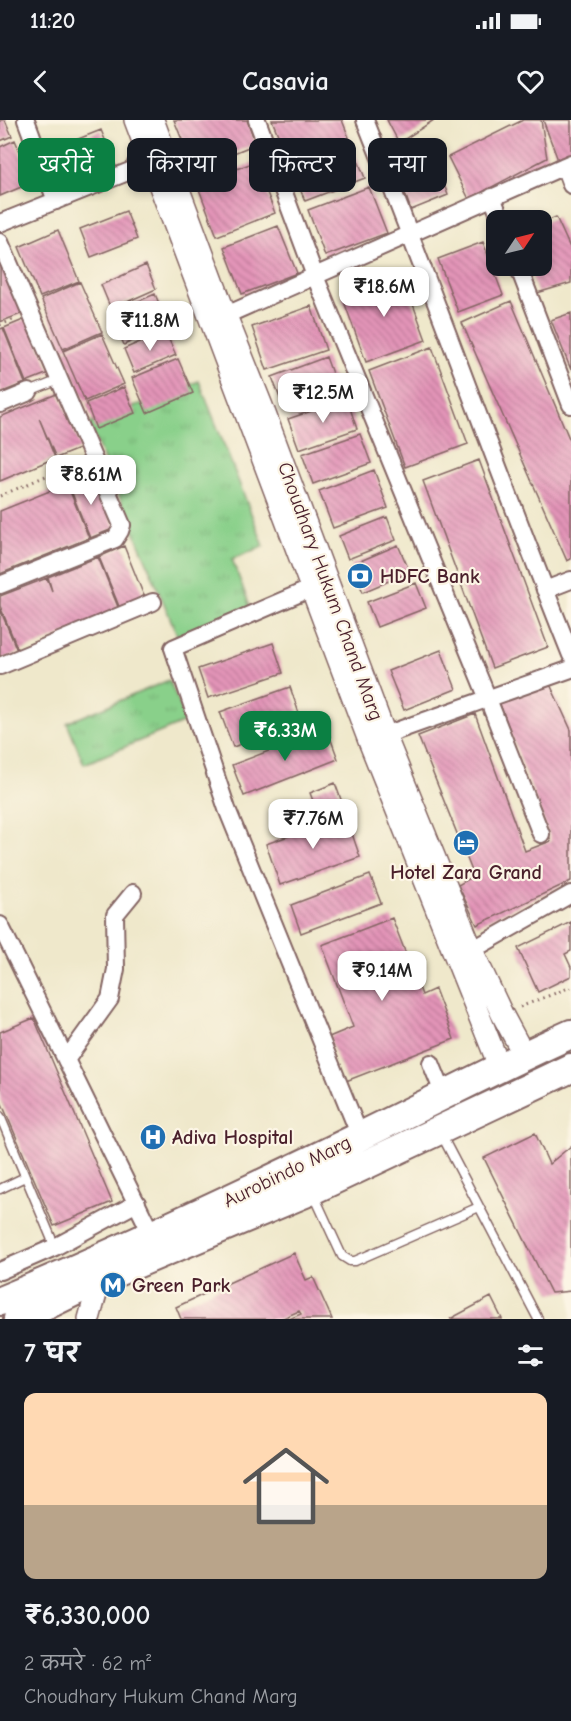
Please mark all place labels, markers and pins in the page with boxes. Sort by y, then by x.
pin: ₹18.6M [335,267,433,318]
pin: ₹11.8M [101,301,199,352]
pin: ₹12.5M [274,373,372,424]
pin: ₹8.61M [42,455,140,506]
bank icon: HDFC Bank [345,561,375,591]
place label: HDFC Bank [380,565,480,588]
pin: ₹6.33M [236,711,334,762]
pin: ₹7.76M [264,799,362,850]
hotel icon: Hotel Zara Grand [451,828,481,858]
place label: Hotel Zara Grand [390,861,542,884]
pin: ₹9.14M [333,951,431,1002]
hospital icon: Adiva Hospital [138,1122,168,1152]
place label: Adiva Hospital [172,1126,293,1149]
metro station icon: Green Park [98,1270,128,1300]
place label: Green Park [132,1274,230,1297]

